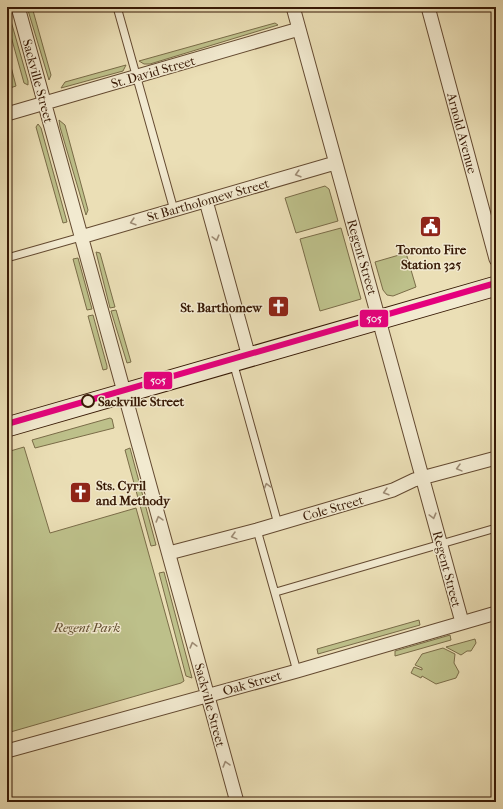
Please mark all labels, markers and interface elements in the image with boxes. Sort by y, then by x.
street label: Sackville Street [20,37,56,125]
street label: St. David Street [109,53,197,91]
street label: Arnold Avenue [444,90,480,176]
one-way arrow [295,169,302,178]
street label: St Bartholomew Street [145,175,271,225]
public building icon: Toronto Fire Station 325 [418,214,444,240]
street label: Regent Street [344,217,380,297]
one-way arrow [130,218,136,226]
one-way arrow [212,235,220,241]
place label: Toronto Fire Station 325 [395,242,467,273]
church icon: St. Barthomew [265,294,291,320]
place label: St. Barthomew [180,300,263,315]
line badge: 505 [359,309,389,328]
text: 505 [366,312,382,325]
line badge: 505 [143,371,173,390]
text: 505 [150,374,166,387]
marker: Sackville Street [81,394,95,408]
place label: Sackville Street [98,394,184,409]
one-way arrow [456,463,463,472]
place label: Sts. Cyril and Methody [96,478,171,509]
church icon: Sts. Cyril and Methody [68,479,94,505]
one-way arrow [264,483,272,489]
one-way arrow [383,487,390,496]
street label: Cole Street [301,492,365,524]
one-way arrow [428,512,436,519]
one-way arrow [155,516,164,523]
street label: Regent Street [430,529,464,609]
one-way arrow [231,531,238,540]
park label: Regent Park [53,620,120,635]
one-way arrow [189,642,198,649]
street label: Sackville Street [192,661,228,749]
street label: Oak Street [221,667,283,698]
one-way arrow [222,761,231,768]

